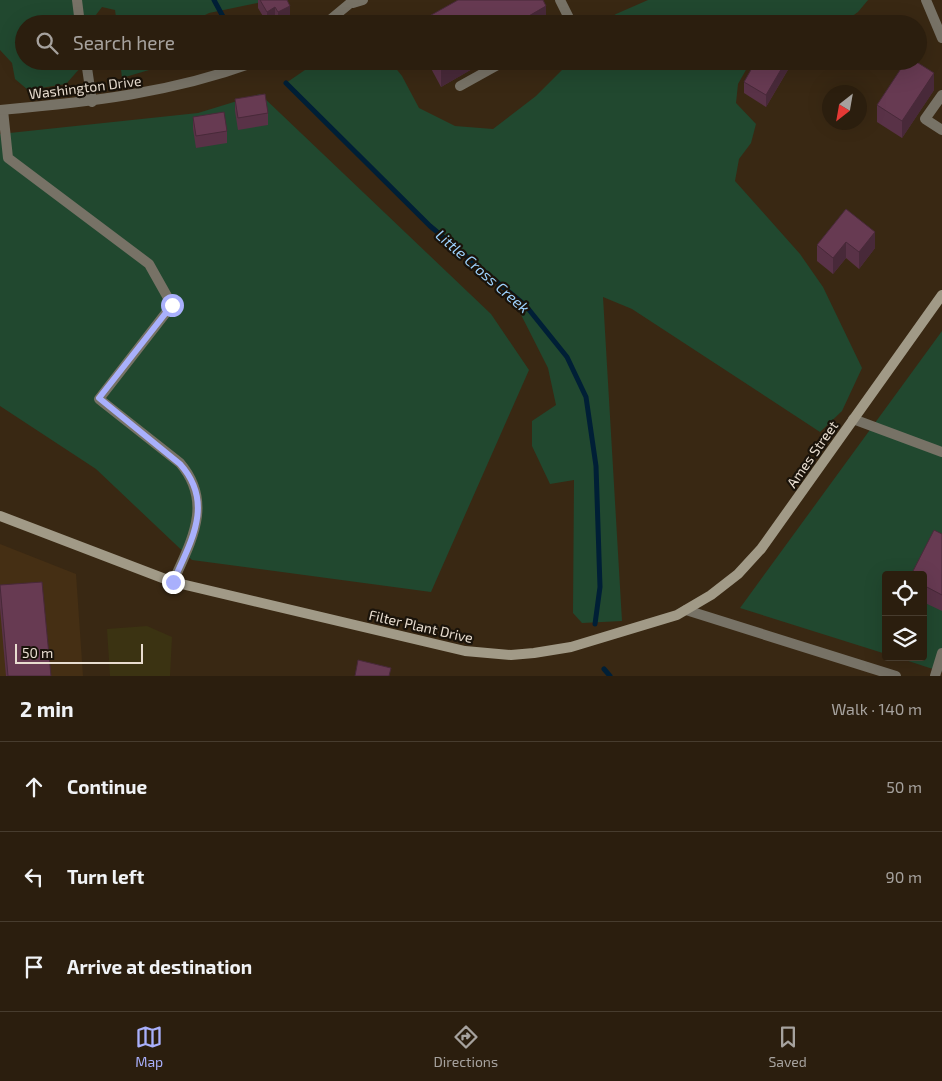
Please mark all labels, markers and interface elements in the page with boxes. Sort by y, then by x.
search box [15,15,927,70]
icon: search [33,29,61,57]
text: Search here [73,31,175,54]
street label: Washington Drive [28,72,142,102]
north arrow [822,85,867,130]
water label: Little Cross Creek [433,226,534,317]
route start [161,294,184,317]
street label: Ames Street [783,417,841,491]
route end [162,571,185,594]
map controls [882,571,927,661]
button: locate [882,571,927,616]
street label: Filter Plant Drive [367,606,475,646]
button: layers [882,616,927,661]
scale bar [15,641,142,664]
text: 50 m [22,644,53,661]
text: 2 min [20,696,74,721]
text: Walk · 140 m [831,699,922,718]
icon: ahead [20,773,48,801]
text: Continue [67,775,147,798]
text: 50 m [886,777,922,796]
icon: left [20,863,48,891]
text: Turn left [67,865,144,888]
text: 90 m [886,867,922,886]
icon: arrive [20,953,48,981]
text: Arrive at destination [67,955,252,978]
tab: Map [135,1023,163,1070]
tab: Directions [434,1023,498,1070]
tab: Saved [768,1023,807,1070]

